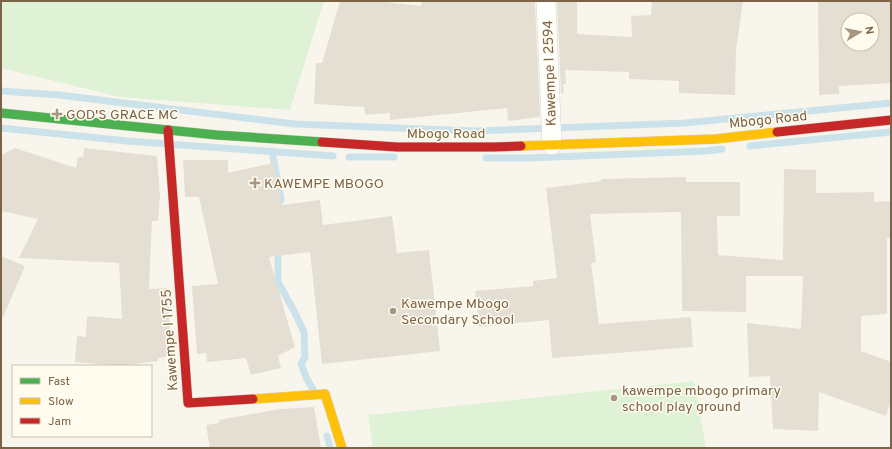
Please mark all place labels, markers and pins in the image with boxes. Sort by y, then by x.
place label: GOD'S GRACE MC [66,107,178,124]
marker: GOD'S GRACE MC [51,108,63,120]
place label: KAWEMPE MBOGO [264,176,384,193]
marker: KAWEMPE MBOGO [249,177,261,189]
place label: Kawempe Mbogo Secondary School [401,296,514,329]
marker: Kawempe Mbogo Secondary School [388,306,398,316]
place label: kawempe mbogo primary school play ground [622,383,781,416]
marker: kawempe mbogo primary school play ground [609,393,619,403]

